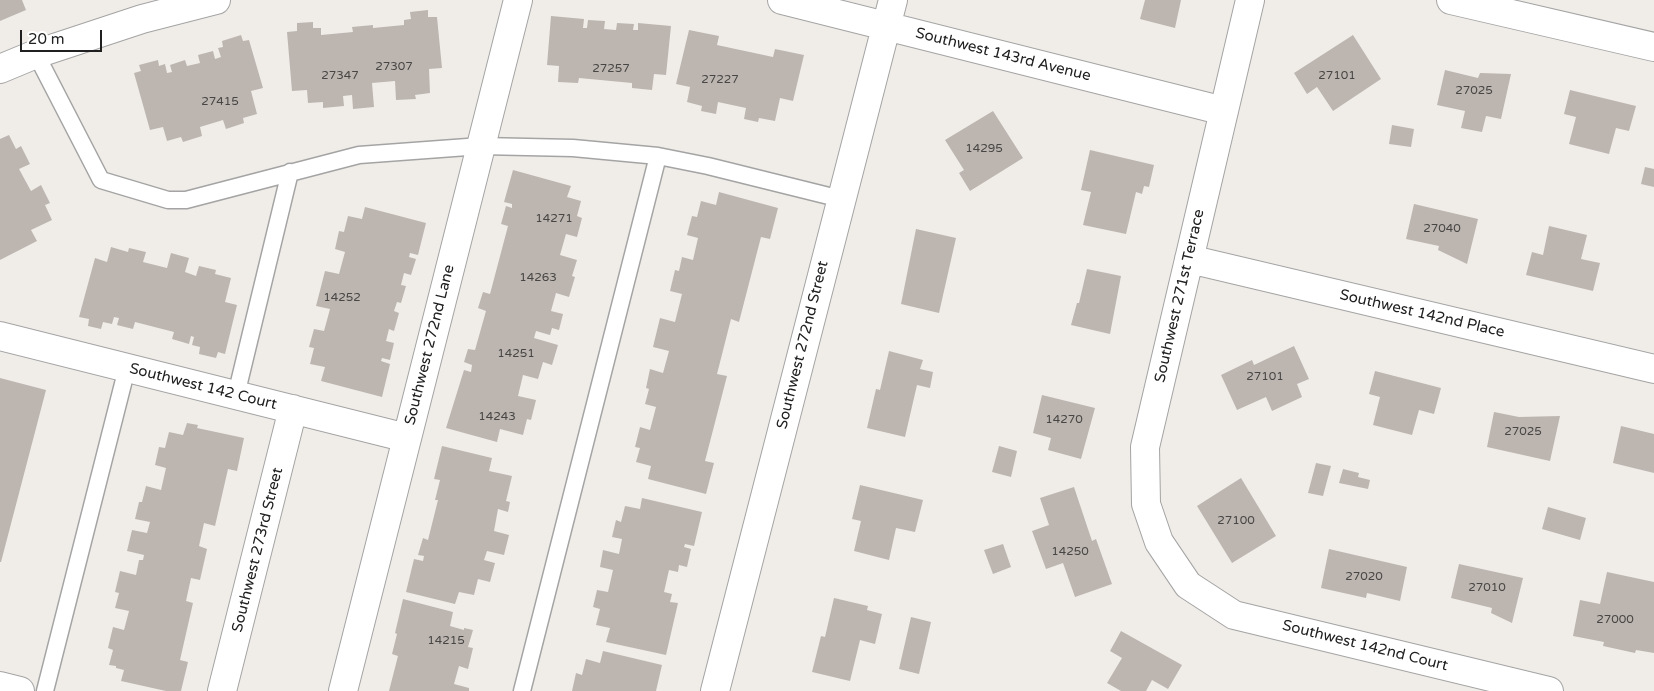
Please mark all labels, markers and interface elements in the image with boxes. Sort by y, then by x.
scale bar [22,20,105,52]
street label: Southwest 143rd Avenue [913,24,1093,86]
text: 20 m [28,30,65,48]
house number: 27307 [375,60,413,74]
house number: 27257 [592,62,630,76]
house number: 27347 [321,69,359,83]
house number: 27101 [1318,69,1356,83]
house number: 27227 [701,73,739,87]
house number: 27025 [1455,84,1493,98]
house number: 27415 [201,95,239,109]
house number: 14295 [965,142,1003,156]
street label: Southwest 271st Terrace [1151,208,1209,384]
house number: 14271 [535,212,573,226]
house number: 27040 [1423,222,1461,236]
street label: Southwest 272nd Street [773,259,833,431]
street label: Southwest 272nd Lane [401,263,459,427]
house number: 14263 [519,271,557,285]
street label: Southwest 142nd Place [1338,286,1506,342]
house number: 14252 [323,291,361,305]
house number: 14251 [497,347,535,361]
street label: Southwest 142 Court [127,360,279,414]
house number: 27101 [1246,370,1284,384]
house number: 14243 [478,410,516,424]
house number: 14270 [1045,413,1083,427]
house number: 27025 [1504,425,1542,439]
street label: Southwest 273rd Street [229,466,287,634]
house number: 27100 [1217,514,1255,528]
house number: 14250 [1051,545,1089,559]
house number: 27020 [1345,570,1383,584]
house number: 27010 [1468,581,1506,595]
house number: 27000 [1596,613,1634,627]
street label: Southwest 142nd Court [1280,617,1450,675]
house number: 14215 [427,634,465,648]

